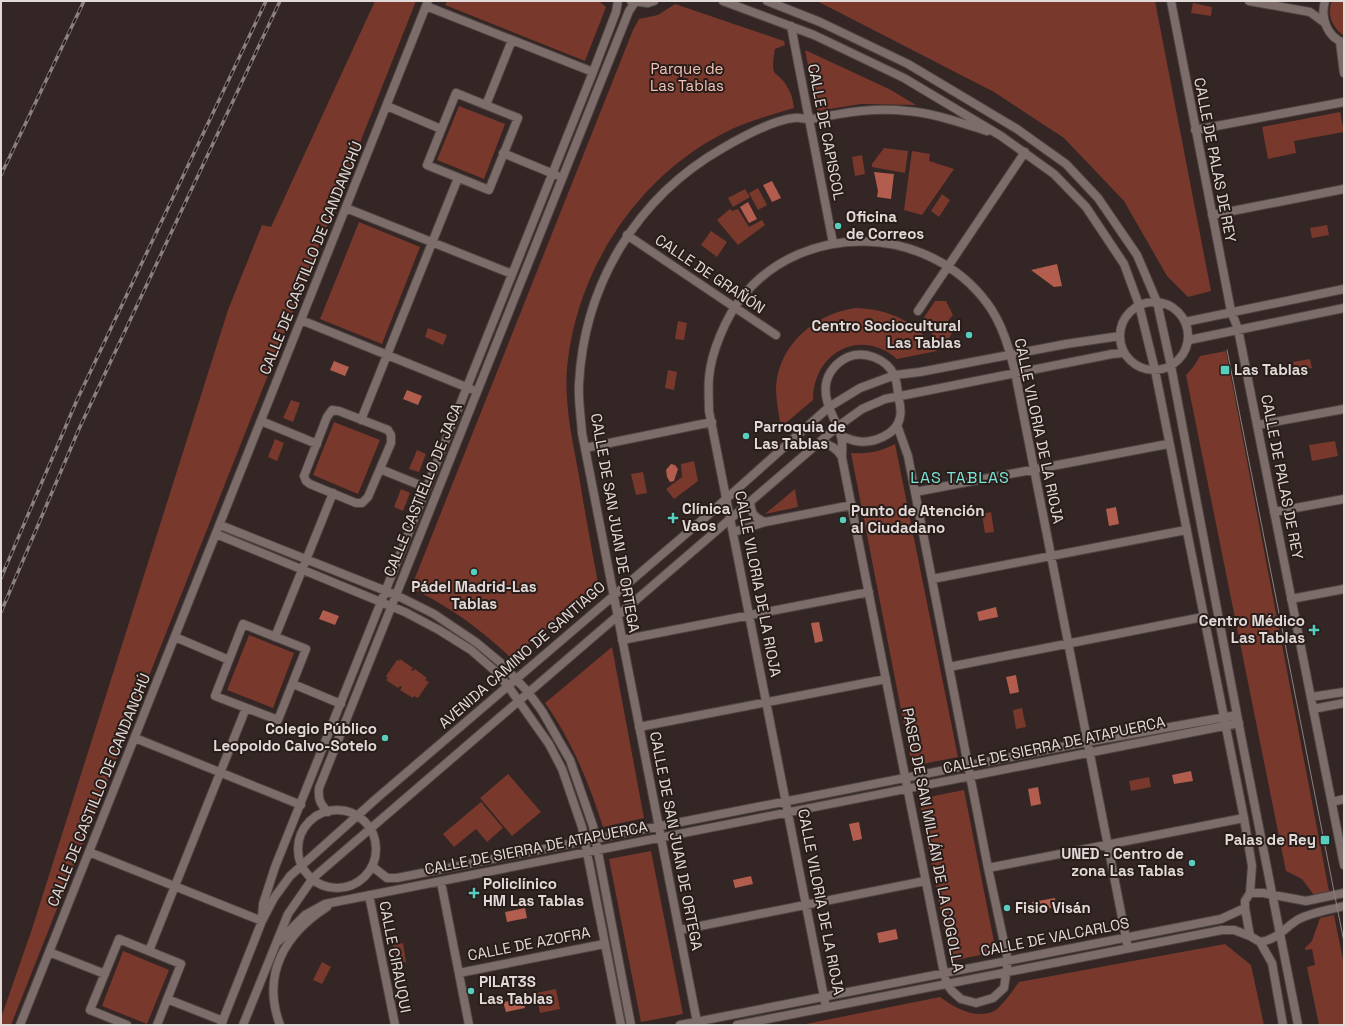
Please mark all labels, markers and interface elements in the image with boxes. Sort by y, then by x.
park label: Parque de Las Tablas [650,59,724,95]
street label: CALLE DE CAPISCOL [804,62,849,202]
street label: CALLE DE PALAS DE REY [1190,76,1241,244]
street label: CALLE DE CASTILLO DE CANDANCHÚ [255,138,366,377]
place label: Oficina de Correos [846,207,924,243]
marker: Oficina de Correos [833,221,843,231]
street label: CALLE DE GRAÑÓN [652,230,769,317]
place label: Centro Sociocultural Las Tablas [811,316,961,352]
marker: Centro Sociocultural Las Tablas [964,330,974,340]
street label: CALLE VILORIA DE LA RIOJA [1011,336,1069,526]
place label: Las Tablas [1234,360,1308,379]
marker: Las Tablas [1219,364,1231,376]
street label: CALLE DE PALAS DE REY [1257,393,1308,561]
street label: CALLE CASTIELLO DE JACA [379,400,466,579]
street label: CALLE DE SAN JUAN DE ORTEGA [587,412,644,635]
place label: Parroquia de Las Tablas [754,417,846,453]
marker: Parroquia de Las Tablas [741,431,751,441]
district label: LAS TABLAS [910,467,1010,488]
street label: CALLE VILORIA DE LA RIOJA [731,489,786,679]
place label: Clínica Vaos [682,499,731,535]
place label: Punto de Atención al Ciudadano [851,501,985,537]
marker: Clínica Vaos [667,512,679,524]
marker: Punto de Atención al Ciudadano [838,515,848,525]
marker: Pádel Madrid-Las Tablas [469,567,479,577]
place label: Pádel Madrid-Las Tablas [411,577,537,613]
street label: AVENIDA CAMINO DE SANTIAGO [434,577,609,732]
place label: Centro Médico Las Tablas [1199,611,1305,647]
marker: Centro Médico Las Tablas [1308,624,1320,636]
street label: CALLE DE CASTILLO DE CANDANCHÚ [43,670,154,909]
street label: PASEO DE SAN MILLÁN DE LA COGOLLA [899,706,969,974]
street label: CALLE DE SIERRA DE ATAPUERCA [941,712,1167,777]
place label: Colegio Público Leopoldo Calvo-Sotelo [213,719,377,755]
street label: CALLE DE SAN JUAN DE ORTEGA [646,730,707,952]
marker: Colegio Público Leopoldo Calvo-Sotelo [380,733,390,743]
street label: CALLE VILORIA DE LA RIOJA [794,807,849,997]
street label: CALLE DE SIERRA DE ATAPUERCA [423,816,649,878]
place label: Palas de Rey [1225,830,1316,849]
marker: Palas de Rey [1319,834,1331,846]
place label: UNED - Centro de zona Las Tablas [1061,844,1184,880]
marker: UNED - Centro de zona Las Tablas [1187,858,1197,868]
place label: Policlínico HM Las Tablas [483,874,584,910]
marker: Policlínico HM Las Tablas [468,887,480,899]
place label: Fisio Visán [1015,898,1091,917]
street label: CALLE CIRAUQUI [375,899,416,1014]
marker: Fisio Visán [1002,903,1012,913]
street label: CALLE DE VALCARLOS [979,913,1131,960]
street label: CALLE DE AZOFRA [466,922,592,965]
place label: PILAT3S Las Tablas [479,972,553,1008]
marker: PILAT3S Las Tablas [466,986,476,996]

